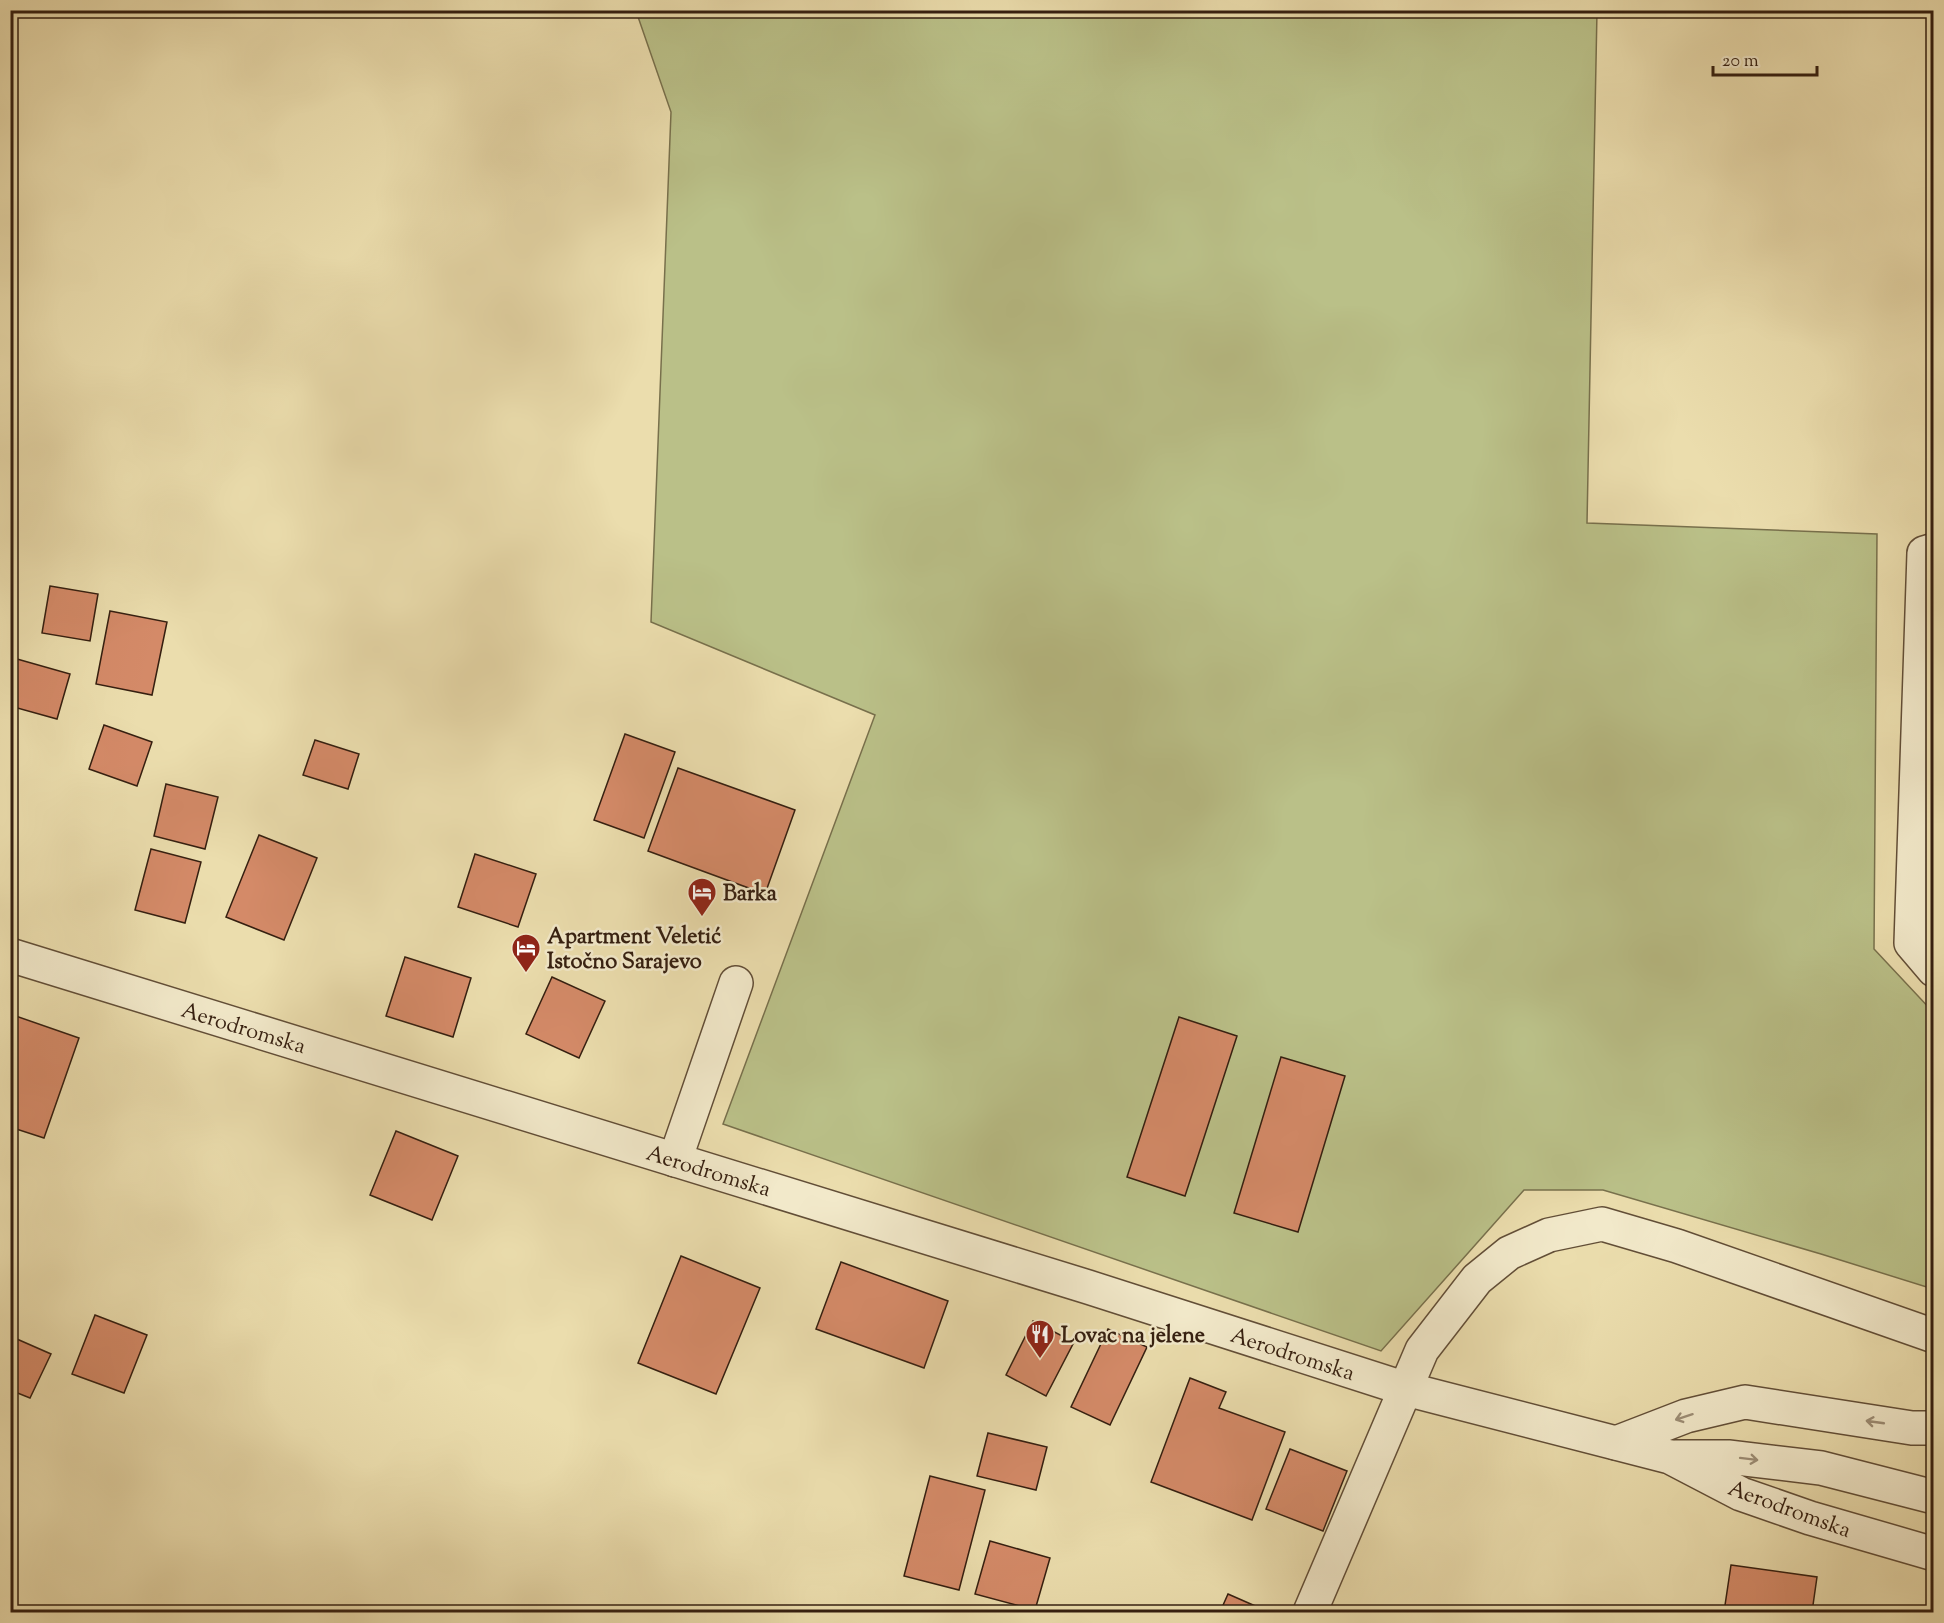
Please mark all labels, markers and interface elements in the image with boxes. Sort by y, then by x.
scale bar [1713,39,1816,77]
text: 20 m [1722,49,1759,75]
hotel icon: Barka [686,876,718,918]
place label: Barka [723,879,778,911]
place label: Apartment Veletić Istočno Sarajevo [547,922,721,979]
hotel icon: Apartment Veletić Istočno Sarajevo [510,932,542,974]
street label: Aerodromska [177,996,309,1064]
street label: Aerodromska [642,1139,774,1207]
restaurant icon: Lovac na jelene [1024,1318,1056,1360]
place label: Lovac na jelene [1061,1321,1205,1353]
street label: Aerodromska [1226,1321,1358,1391]
one-way arrow [1675,1412,1694,1423]
one-way arrow [1866,1417,1886,1428]
one-way arrow [1739,1454,1759,1465]
street label: Aerodromska [1723,1474,1855,1548]

